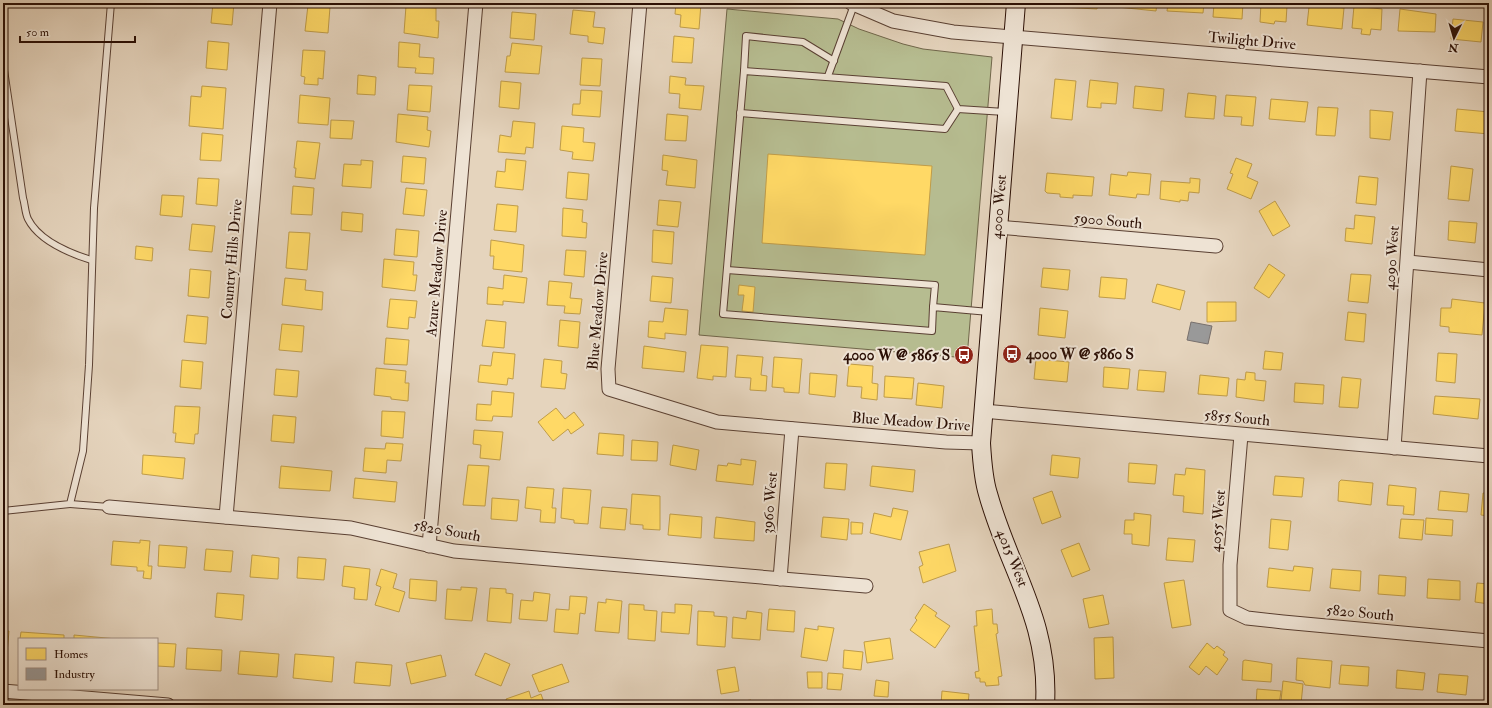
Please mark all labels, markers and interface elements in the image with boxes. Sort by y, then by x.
scale bar [20,18,135,44]
north arrow [1434,18,1474,58]
text: 50 m [26,25,50,40]
street label: Twilight Drive [1207,28,1297,54]
text: N [1447,40,1460,54]
street label: 4000 West [987,174,1011,240]
street label: Country Hills Drive [217,198,247,320]
street label: Azure Meadow Drive [422,209,452,338]
street label: 5900 South [1073,209,1143,233]
street label: 4090 West [1380,225,1404,291]
street label: Blue Meadow Drive [583,251,613,371]
bus stop icon: 4000 W @ 5860 S [1001,343,1023,365]
bus stop icon: 4000 W @ 5865 S [953,344,975,366]
place label: 4000 W @ 5860 S [1025,345,1134,364]
place label: 4000 W @ 5865 S [842,346,950,365]
street label: 5855 South [1203,406,1271,430]
street label: Blue Meadow Drive [851,408,971,436]
street label: 3960 West [758,471,782,535]
street label: 4055 West [1206,489,1230,553]
street label: 5820 South [412,516,482,546]
street label: 4015 West [992,526,1032,590]
street label: 5820 South [1325,601,1395,625]
legend [18,638,158,690]
text: Homes [54,647,88,662]
text: Industry [54,667,96,682]

